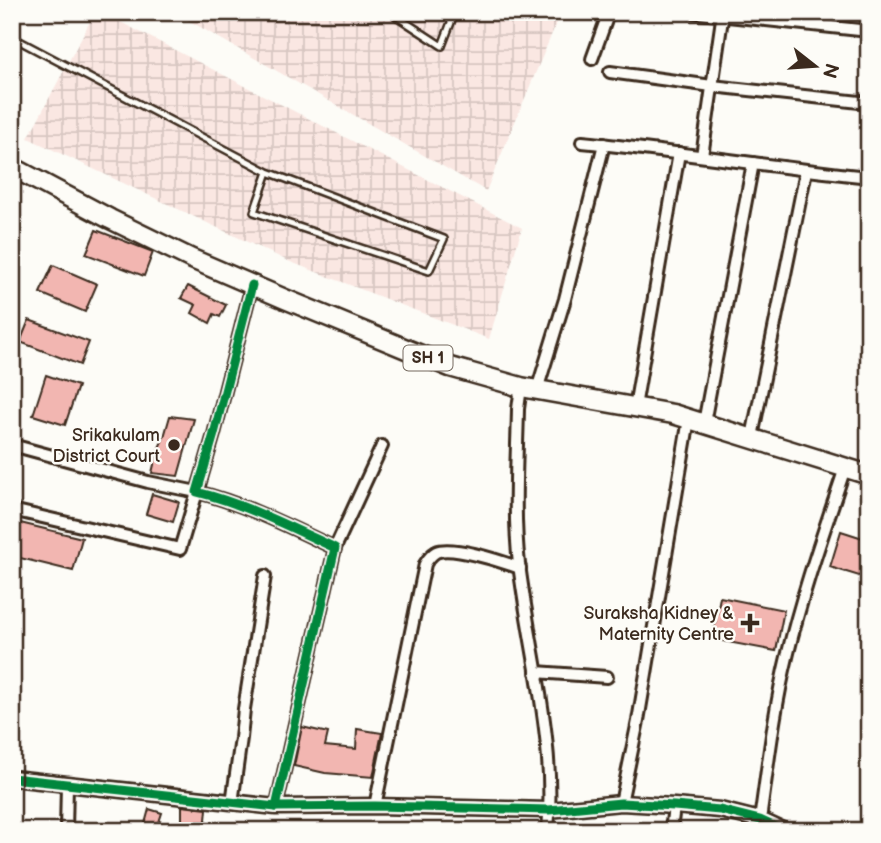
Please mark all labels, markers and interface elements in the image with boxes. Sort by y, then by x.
north arrow [780,32,850,102]
text: N [817,60,843,81]
road number: SH 1 [404,346,452,370]
place label: Srikakulam District Court [52,425,160,467]
marker: Srikakulam District Court [166,437,182,453]
place label: Suraksha Kidney & Maternity Centre [583,603,734,645]
marker: Suraksha Kidney & Maternity Centre [740,613,760,633]

